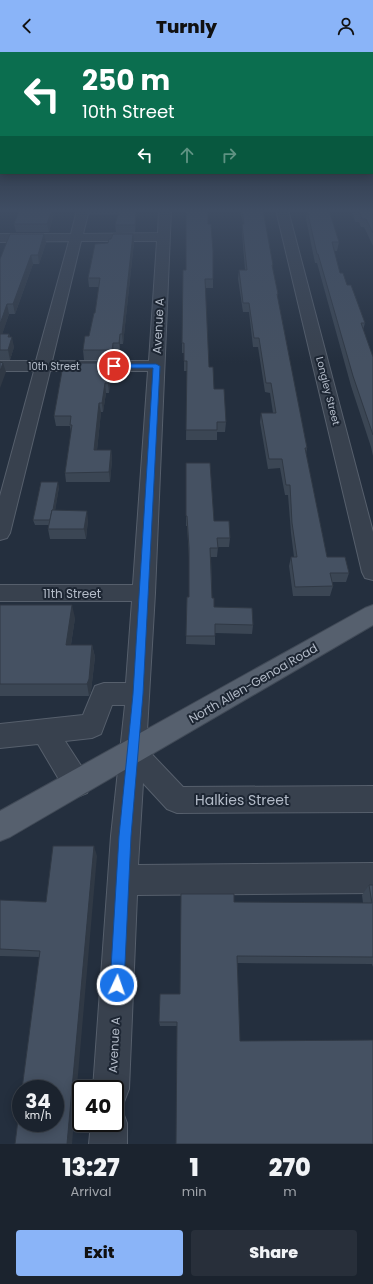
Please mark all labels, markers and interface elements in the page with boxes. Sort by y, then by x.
text: Turnly [156,14,217,39]
icon: back [16,15,38,37]
icon: person [335,15,357,37]
text: 250 m [82,61,170,100]
icon: left [16,68,68,120]
text: 10th Street [82,99,175,124]
icon: left [134,144,156,166]
icon: ahead [176,144,198,166]
icon: right [218,144,240,166]
street label: Avenue A [148,297,168,355]
pin [97,349,131,383]
icon: arrive [103,355,125,377]
street label: Longley Street [312,355,344,427]
street label: 10th Street [28,359,80,374]
street label: 11th Street [43,585,101,602]
street label: North Allen-Genoa Road [185,639,321,727]
street label: Halkies Street [195,790,289,810]
position arrow [96,964,138,1006]
street label: Avenue A [104,1016,124,1074]
speed limit sign: 40 [72,1080,124,1132]
text: 34 [25,1087,51,1115]
text: km/h [25,1108,51,1123]
text: 13:27 [62,1151,120,1184]
text: 1 [190,1151,199,1184]
text: 270 [269,1151,311,1184]
text: Arrival [70,1182,111,1201]
text: min [182,1182,207,1201]
text: m [283,1182,297,1201]
button: Exit [16,1230,183,1276]
button: Share [191,1230,357,1276]

